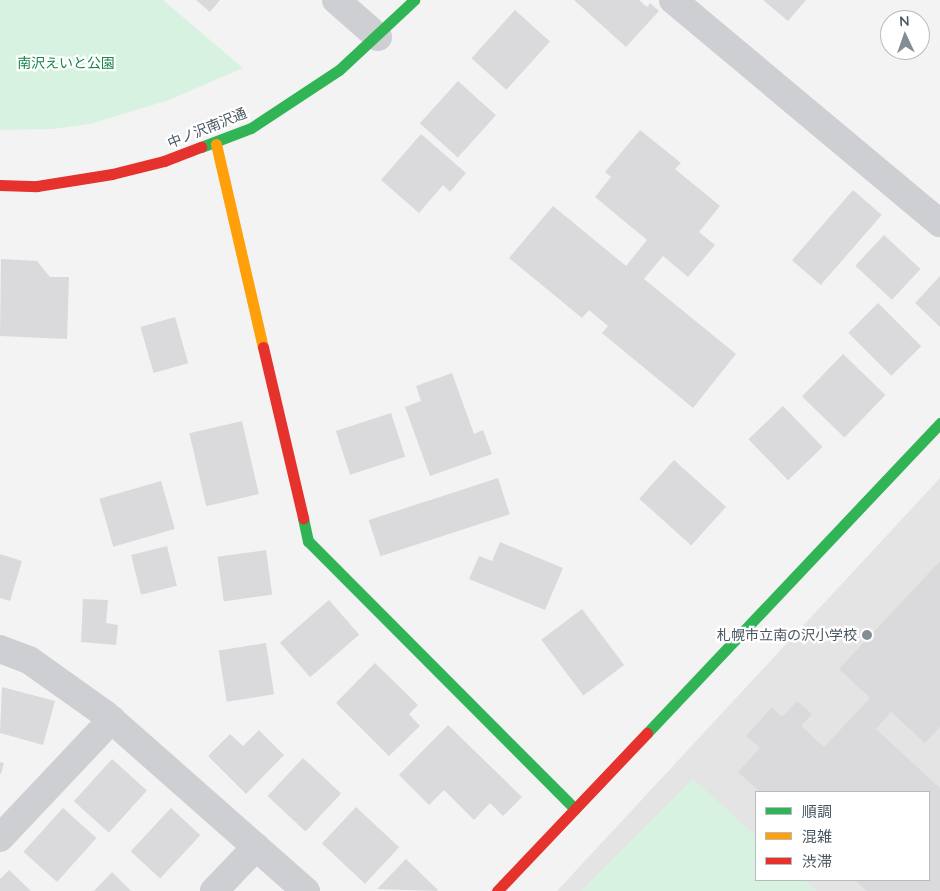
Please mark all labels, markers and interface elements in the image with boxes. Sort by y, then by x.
north arrow [880,10,930,60]
text: N [899,12,910,30]
park label: 南沢えいと公園 [17,55,115,71]
street label: 中ノ沢南沢通 [165,104,249,152]
place label: 札幌市立南の沢小学校 [717,627,857,643]
marker: 札幌市立南の沢小学校 [861,629,873,641]
legend [755,791,930,881]
text: 順調 [802,802,832,821]
text: 混雑 [802,827,832,846]
text: 渋滞 [802,852,832,871]

